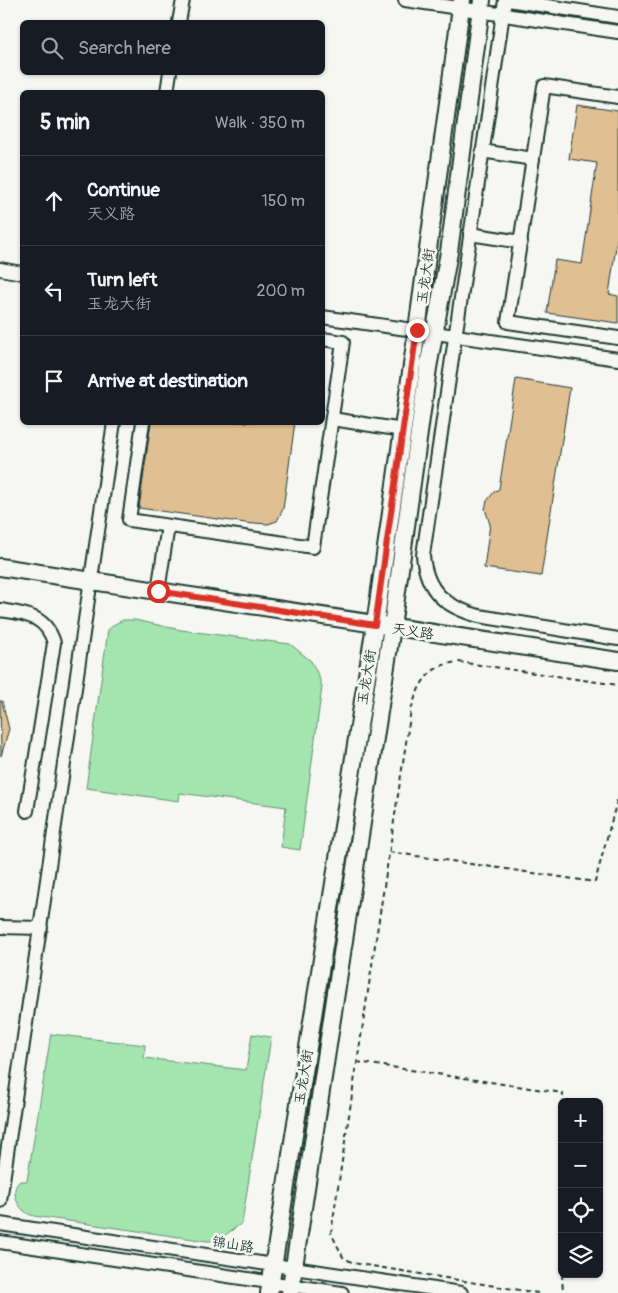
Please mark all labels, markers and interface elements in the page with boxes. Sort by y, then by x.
search box [20,20,325,75]
icon: search [38,34,66,62]
text: Search here [78,36,171,60]
text: 5 min [40,109,90,136]
text: Walk · 350 m [215,113,305,133]
text: Continue [87,178,160,202]
icon: ahead [40,187,68,215]
text: 150 m [261,191,305,211]
text: 天义路 [87,204,135,224]
street label: 玉龙大街 [413,247,438,305]
text: Turn left [87,268,157,292]
icon: left [40,277,68,305]
text: 200 m [257,281,305,301]
text: 玉龙大街 [87,294,151,314]
route end [406,319,429,342]
icon: arrive [40,367,68,395]
text: Arrive at destination [87,369,248,393]
route start [147,580,170,603]
street label: 天义路 [391,620,435,643]
street label: 玉龙大街 [354,648,379,706]
street label: 玉龙大街 [291,1048,316,1106]
map controls [558,1098,603,1278]
button: + [558,1098,603,1143]
button: − [558,1143,603,1188]
button: locate [558,1188,603,1233]
street label: 锦山路 [211,1233,255,1256]
button: layers [558,1233,603,1278]

